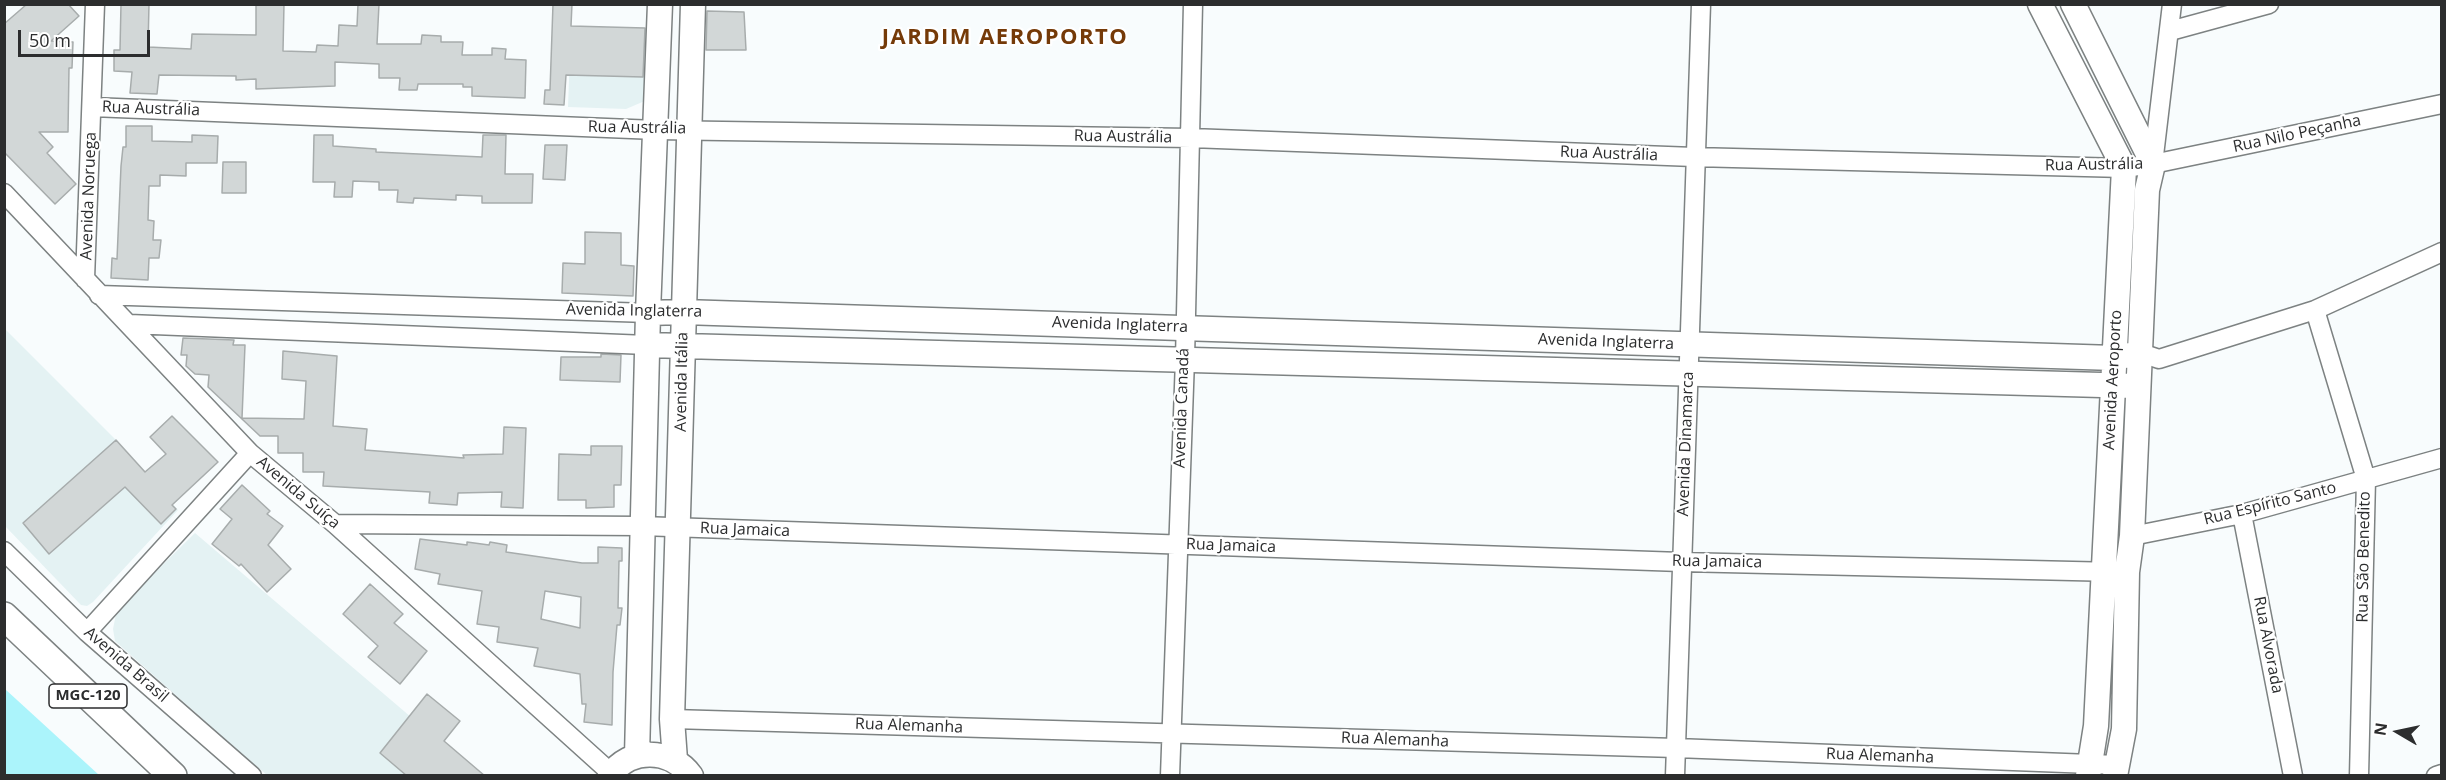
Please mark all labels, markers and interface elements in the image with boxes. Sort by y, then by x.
scale bar [21,18,153,56]
district label: JARDIM AEROPORTO [882,25,1128,51]
text: 50 m [29,28,71,52]
street label: Rua Austrália [101,98,201,120]
street label: Rua Nilo Peçanha [2231,111,2363,157]
street label: Rua Austrália [588,118,686,138]
street label: Rua Austrália [1074,127,1172,147]
street label: Avenida Noruega [77,132,101,260]
street label: Rua Austrália [1559,143,1659,165]
street label: Rua Austrália [2045,155,2143,175]
street label: Avenida Inglaterra [566,300,702,322]
street label: Avenida Aeroporto [2100,309,2126,451]
street label: Avenida Inglaterra [1052,313,1188,337]
street label: Avenida Inglaterra [1538,330,1674,354]
street label: Avenida Itália [672,332,692,432]
street label: Avenida Canadá [1170,348,1194,468]
street label: Avenida Dinamarca [1674,371,1698,517]
street label: Avenida Suíça [252,453,344,533]
street label: Rua Espírito Santo [2202,478,2338,530]
street label: Rua São Benedito [2353,491,2375,623]
street label: Rua Jamaica [700,519,790,541]
street label: Rua Jamaica [1186,535,1276,557]
street label: Rua Jamaica [1672,552,1762,572]
street label: Rua Alvorada [2249,595,2287,695]
street label: Avenida Brasil [80,623,172,707]
road number: MGC-120 [49,684,127,708]
north arrow [2368,702,2428,762]
street label: Rua Alemanha [855,715,963,737]
text: N [2368,721,2392,737]
street label: Rua Alemanha [1341,729,1449,751]
street label: Rua Alemanha [1826,745,1934,767]

